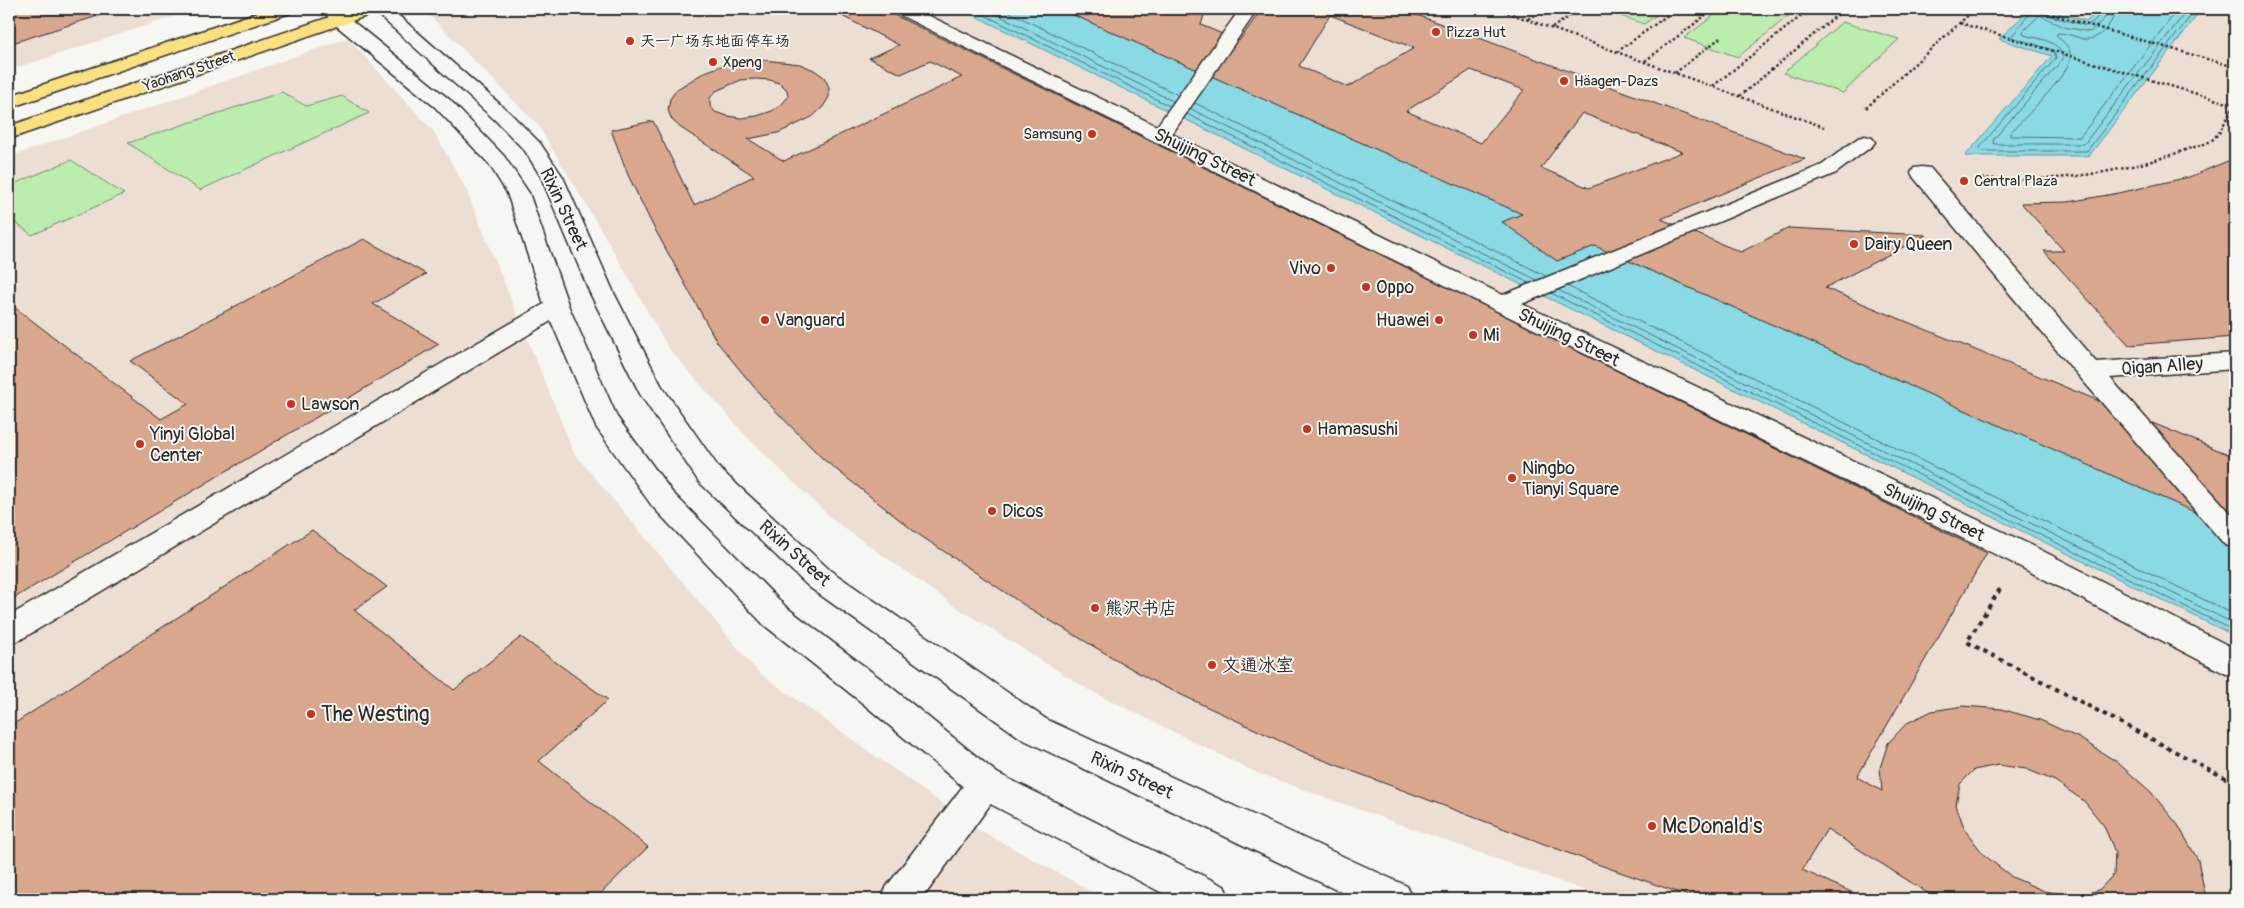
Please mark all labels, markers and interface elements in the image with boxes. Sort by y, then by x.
place label: Pizza Hut [1446,23,1507,42]
marker: Pizza Hut [1430,26,1442,38]
place label: 天一广场东地面停车场 [640,32,790,51]
marker: 天一广场东地面停车场 [624,35,636,47]
street label: Yaohang Street [139,46,239,97]
place label: Xpeng [723,53,762,72]
marker: Xpeng [707,56,719,68]
place label: Häagen-Dazs [1574,72,1658,91]
marker: Häagen-Dazs [1558,75,1570,87]
street label: Shuijing Street [1150,123,1260,192]
place label: Samsung [1023,125,1082,144]
marker: Samsung [1086,128,1098,140]
street label: Rixin Street [534,164,593,255]
place label: Central Plaza [1974,172,2058,191]
marker: Central Plaza [1958,175,1970,187]
place label: Dairy Queen [1864,233,1953,256]
marker: Dairy Queen [1848,238,1860,250]
place label: Vivo [1289,257,1321,280]
marker: Vivo [1325,262,1337,274]
place label: Oppo [1376,276,1414,299]
marker: Oppo [1360,281,1372,293]
street label: Shuijing Street [1514,303,1624,372]
place label: Vanguard [775,309,845,332]
place label: Huawei [1376,309,1429,332]
marker: Vanguard [759,314,771,326]
marker: Huawei [1433,314,1445,326]
place label: Mi [1483,324,1499,347]
marker: Mi [1467,329,1479,341]
street label: Qigan Alley [2120,352,2204,381]
place label: Lawson [301,393,359,416]
marker: Lawson [285,398,297,410]
place label: Hamasushi [1317,418,1398,441]
place label: Yinyi Global Center [149,423,235,467]
marker: Hamasushi [1301,423,1313,435]
marker: Yinyi Global Center [134,438,146,450]
place label: Ningbo Tianyi Square [1522,457,1619,501]
marker: Ningbo Tianyi Square [1506,472,1518,484]
street label: Shuijing Street [1879,478,1989,547]
place label: Dicos [1002,500,1043,523]
marker: Dicos [986,505,998,517]
street label: Rixin Street [754,515,836,592]
place label: 熊沢书店 [1105,597,1177,620]
marker: 熊沢书店 [1089,602,1101,614]
place label: 文通冰室 [1222,654,1294,677]
marker: 文通冰室 [1206,659,1218,671]
place label: The Westing [321,701,430,728]
marker: The Westing [305,708,317,720]
street label: Rixin Street [1087,746,1177,805]
place label: McDonald's [1662,813,1763,840]
marker: McDonald's [1646,820,1658,832]

